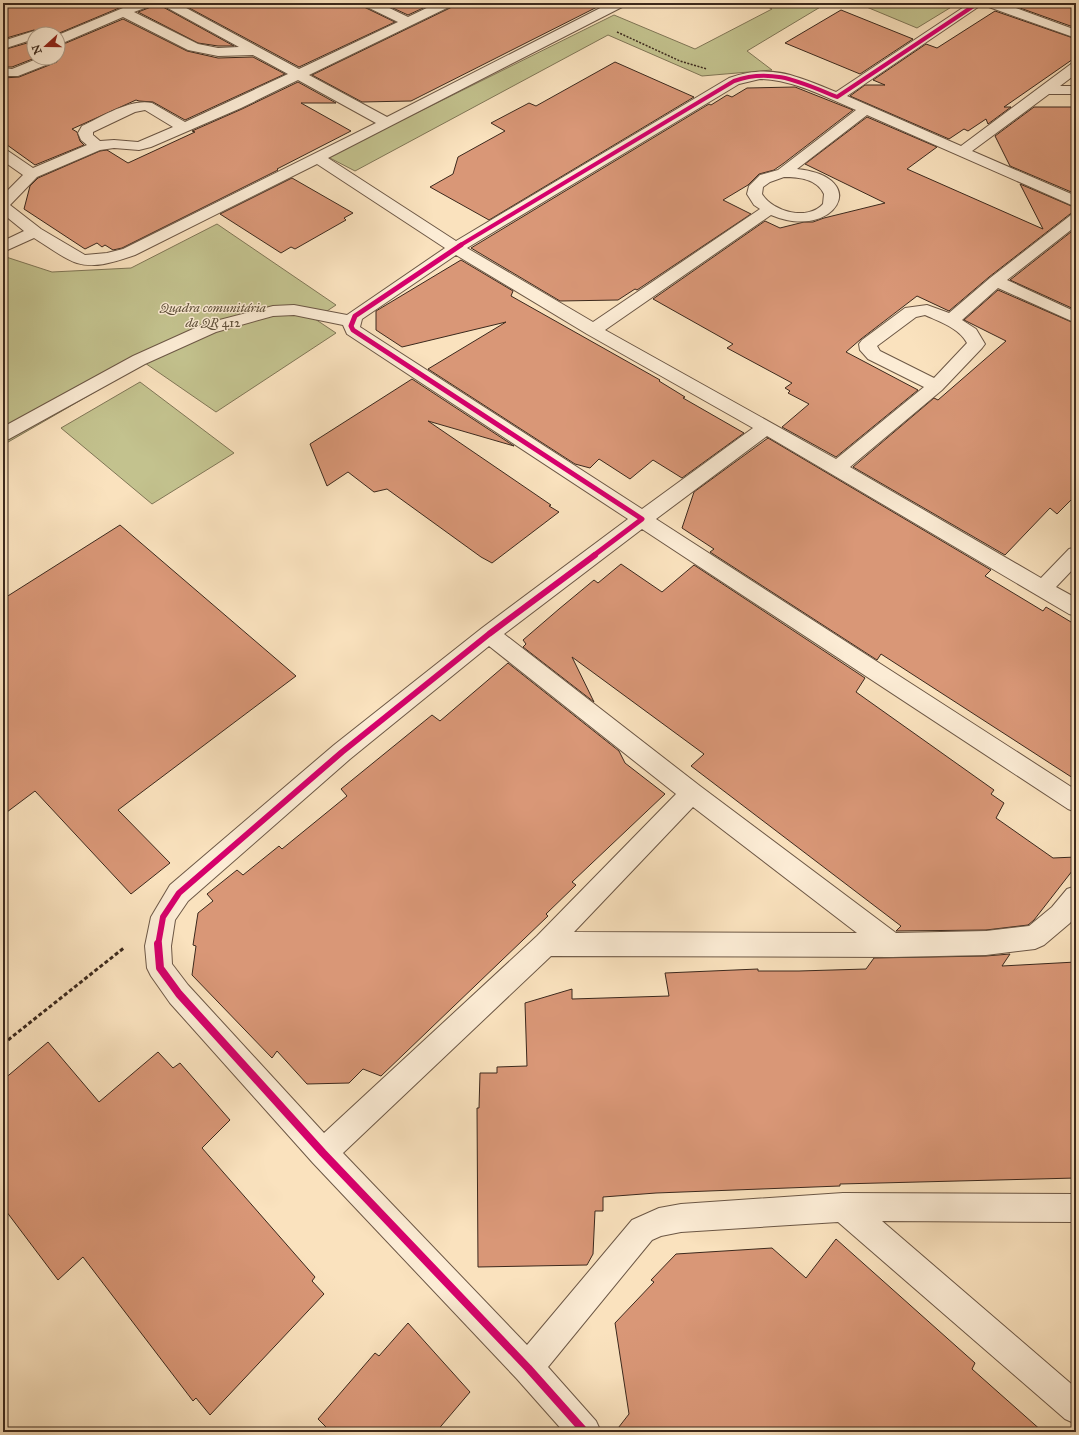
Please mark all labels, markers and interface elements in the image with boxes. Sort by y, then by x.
north arrow [26,26,66,66]
text: N [29,42,45,56]
park label: Quadra comunitária da QR 412 [159,300,266,331]

